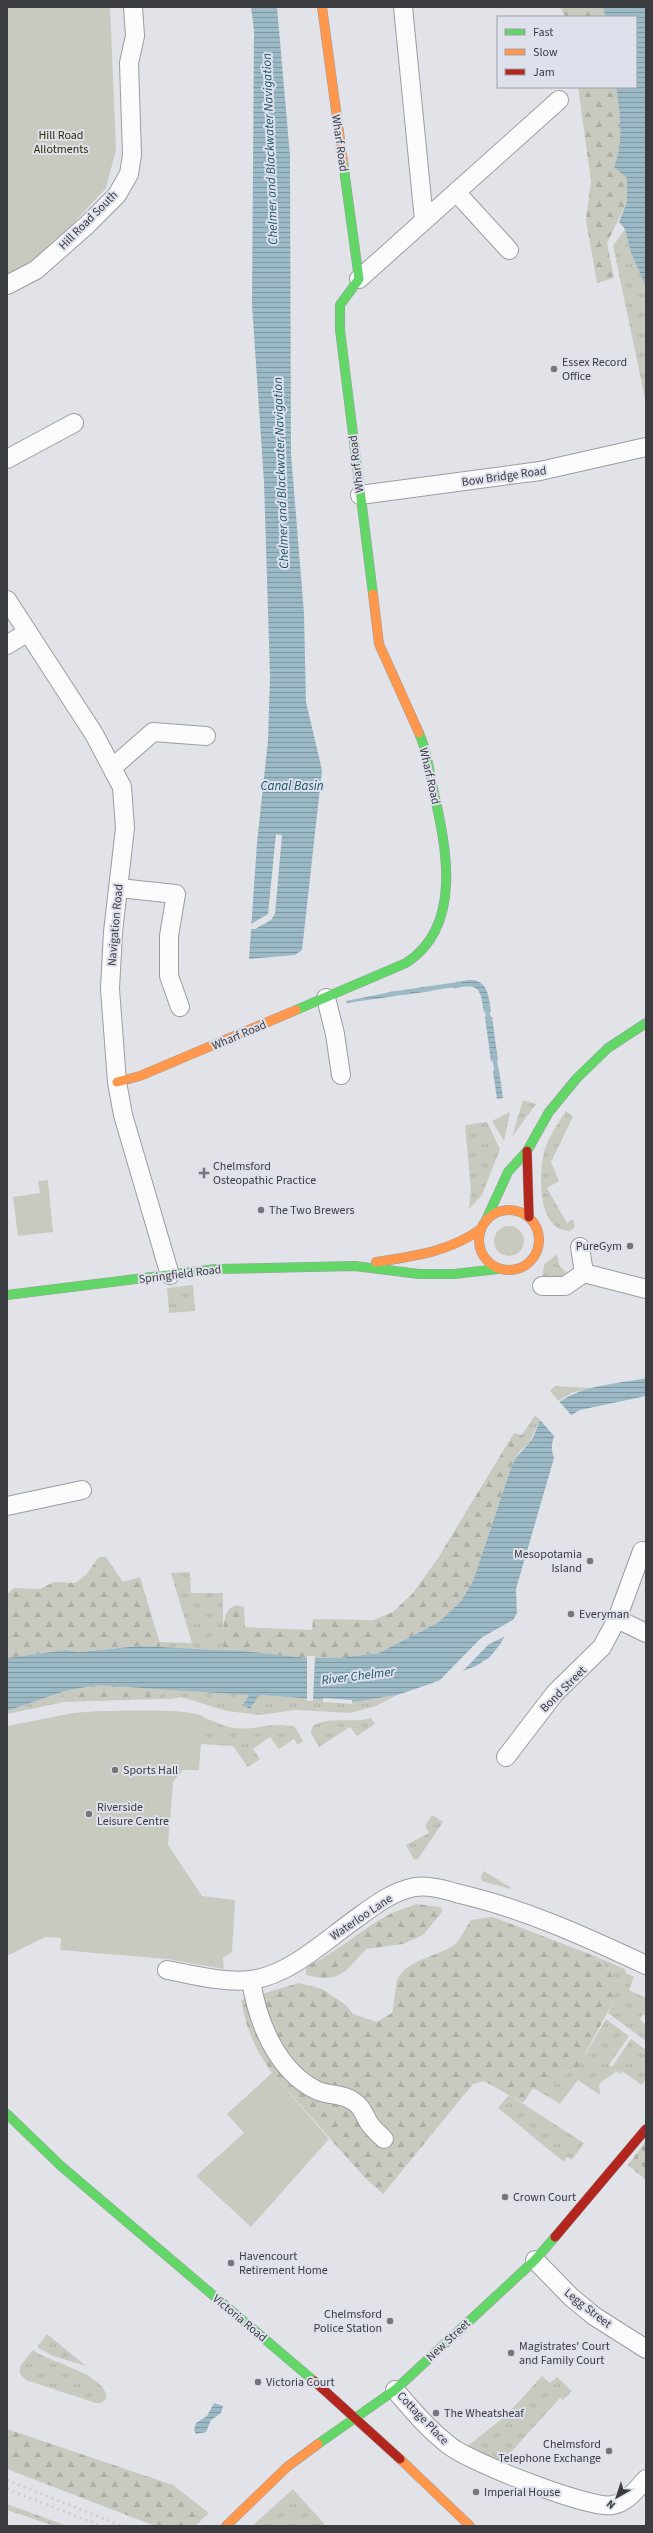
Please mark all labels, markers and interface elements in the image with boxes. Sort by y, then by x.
legend [497,16,637,88]
text: Fast [533,24,553,41]
text: Slow [533,44,558,61]
water label: Chelmer and Blackwater Navigation [258,53,282,245]
text: Jam [533,64,555,81]
street label: Wharf Road [327,113,352,173]
park label: Hill Road Allotments [34,127,88,158]
street label: Hill Road South [55,187,122,254]
place label: Essex Record Office [562,354,627,385]
marker: Essex Record Office [549,364,559,374]
water label: Chelmer and Blackwater Navigation [269,377,293,569]
street label: Wharf Road [345,434,368,494]
street label: Bow Bridge Road [461,462,548,491]
street label: Wharf Road [415,746,444,806]
water label: Canal Basin [260,777,324,795]
street label: Navigation Road [103,883,128,967]
street label: Wharf Road [209,1016,269,1055]
place label: Chelmsford Osteopathic Practice [213,1158,316,1189]
marker: Chelmsford Osteopathic Practice [198,1167,210,1179]
place label: The Two Brewers [269,1202,355,1219]
marker: The Two Brewers [256,1205,266,1215]
place label: PureGym [576,1238,622,1255]
marker: PureGym [625,1241,635,1251]
street label: Springfield Road [138,1261,222,1288]
place label: Mesopotamia Island [514,1546,582,1577]
marker: Mesopotamia Island [585,1556,595,1566]
place label: Everyman [579,1606,629,1623]
marker: Everyman [566,1609,576,1619]
water label: River Chelmer [320,1662,396,1689]
street label: Bond Street [536,1662,590,1716]
place label: Sports Hall [123,1762,178,1779]
marker: Sports Hall [110,1765,120,1775]
place label: Riverside Leisure Centre [97,1799,169,1830]
marker: Riverside Leisure Centre [84,1809,94,1819]
street label: Waterloo Lane [327,1890,396,1945]
place label: Crown Court [513,2189,576,2206]
marker: Crown Court [500,2192,510,2202]
place label: Havencourt Retirement Home [239,2248,328,2279]
marker: Havencourt Retirement Home [226,2258,236,2268]
street label: Legg Street [560,2284,615,2332]
street label: Victoria Road [209,2291,270,2346]
place label: Chelmsford Police Station [314,2306,382,2337]
street label: New Street [422,2315,474,2365]
marker: Chelmsford Police Station [385,2316,395,2326]
place label: Magistrates' Court and Family Court [519,2338,610,2369]
marker: Magistrates' Court and Family Court [506,2348,516,2358]
place label: Victoria Court [266,2374,335,2391]
marker: Victoria Court [253,2377,263,2387]
street label: Cottage Place [393,2388,452,2449]
place label: The Wheatsheaf [444,2405,524,2422]
marker: The Wheatsheaf [431,2408,441,2418]
place label: Chelmsford Telephone Exchange [498,2436,601,2467]
marker: Chelmsford Telephone Exchange [604,2446,614,2456]
north arrow [597,2477,637,2517]
place label: Imperial House [484,2484,560,2501]
marker: Imperial House [471,2487,481,2497]
text: N [603,2496,619,2513]

